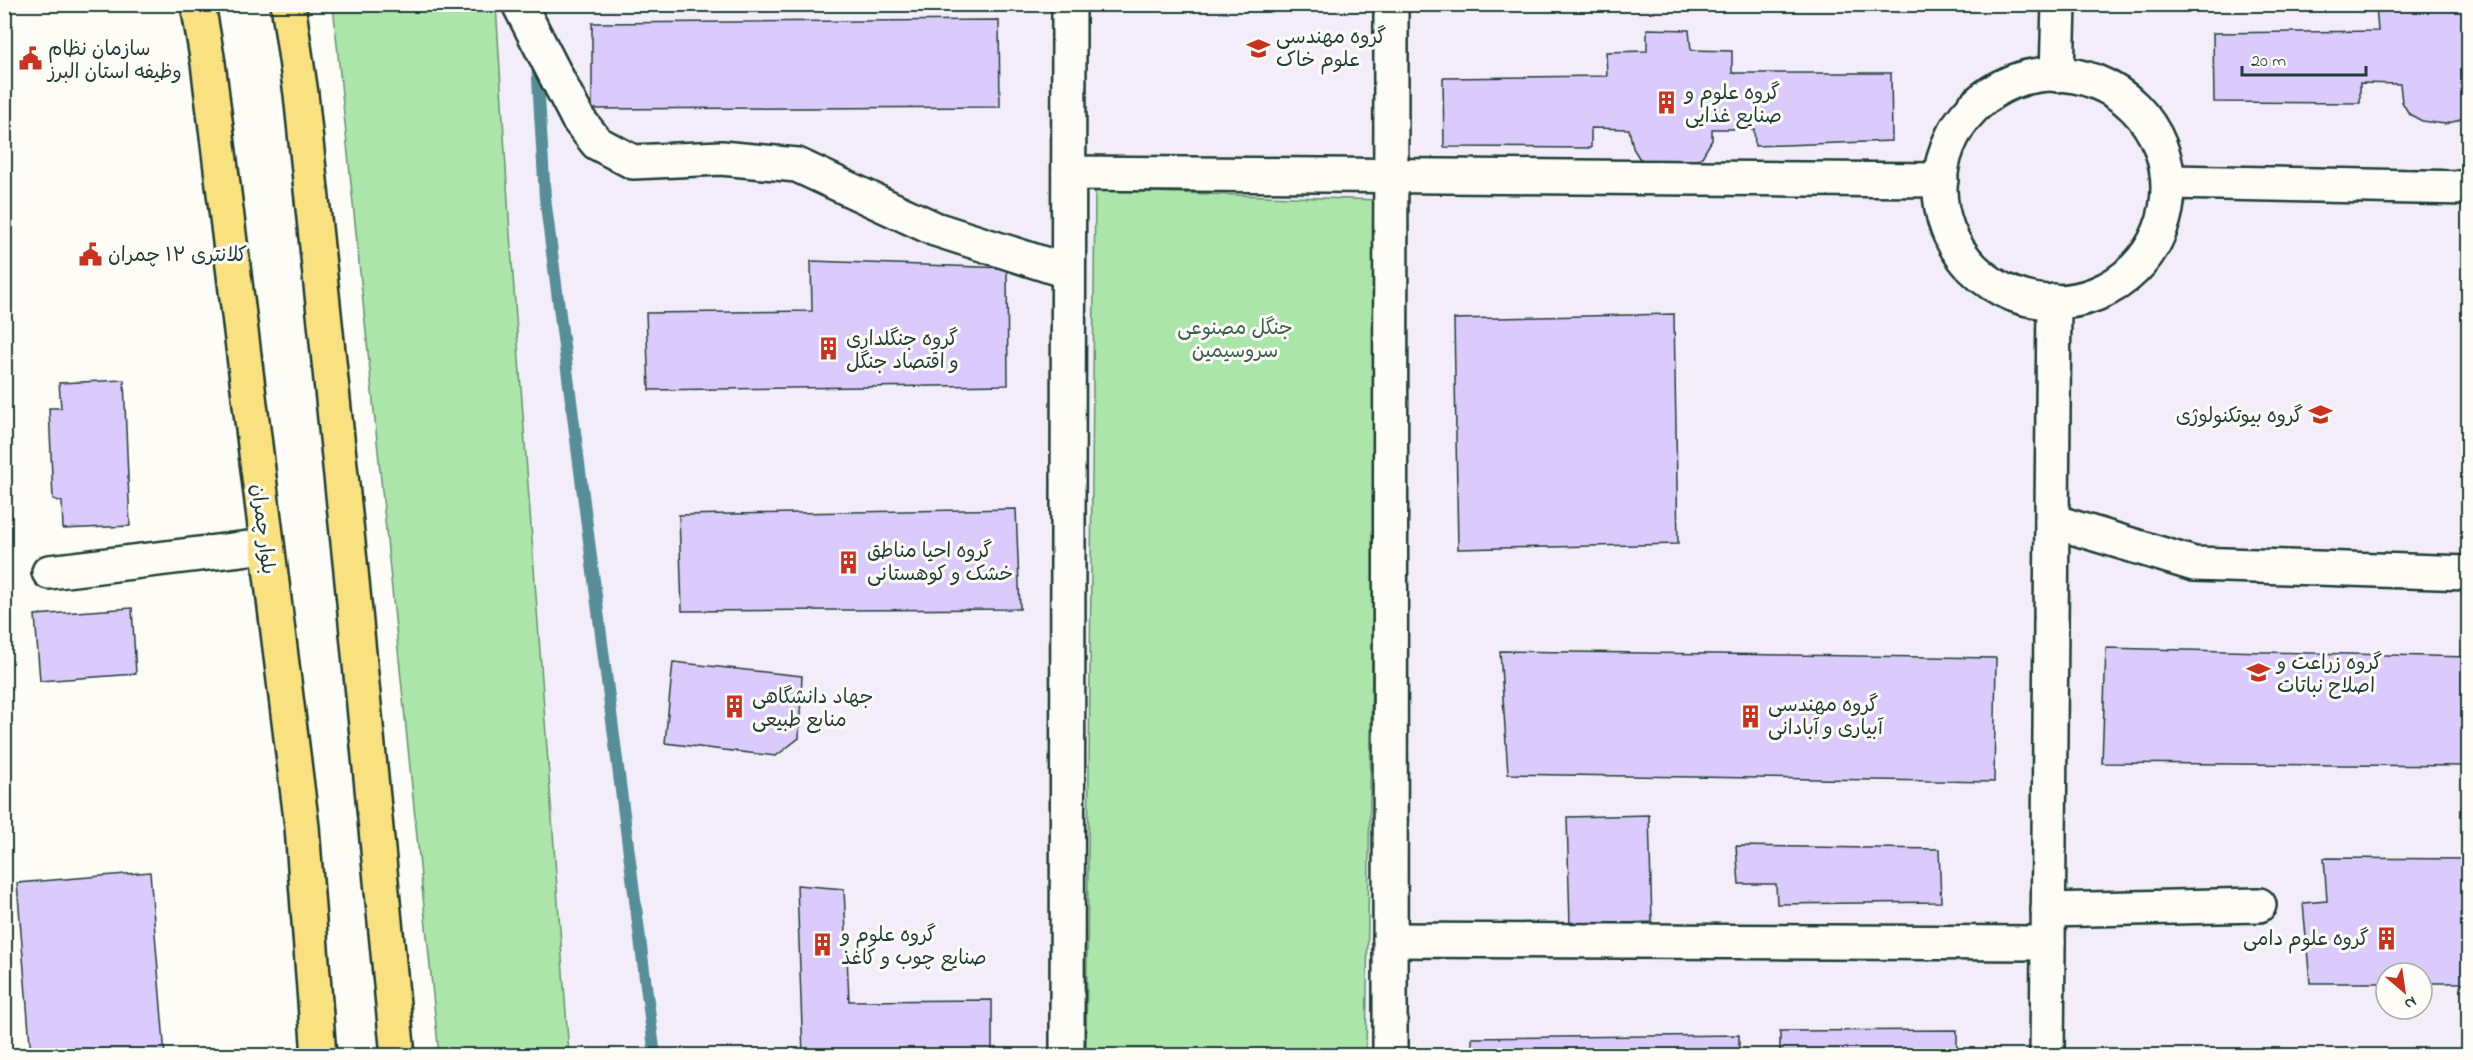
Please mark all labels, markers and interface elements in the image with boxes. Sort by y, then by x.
place label: گروه مهندسی علوم خاک [1276,24,1386,76]
school or university icon: گروه مهندسی علوم خاک [1245,35,1271,61]
place label: سازمان نظام وظیفه استان البرز [46,36,182,88]
scale bar [2242,39,2366,77]
public building icon: سازمان نظام وظیفه استان البرز [17,46,43,72]
text: 20 m [2251,49,2286,75]
place label: گروه علوم و صنایع غذایی [1683,80,1782,132]
building icon: گروه علوم و صنایع غذایی [1654,90,1680,116]
public building icon: کلانتری ۱۲ چمران [77,241,103,267]
place label: کلانتری ۱۲ چمران [108,242,247,271]
park label: جنگل مصنوعی سروسیمین [1177,315,1293,367]
place label: گروه جنگلداری و اقتصاد جنگل [846,326,959,378]
building icon: گروه جنگلداری و اقتصاد جنگل [815,336,841,362]
school or university icon: گروه بیوتکنولوژی [2308,402,2334,428]
place label: گروه بیوتکنولوژی [2176,403,2303,432]
street label: بلوار چمران [242,482,281,576]
place label: گروه احیا مناطق خشک و کوهستانی [867,538,1013,590]
building icon: گروه احیا مناطق خشک و کوهستانی [836,549,862,575]
place label: گروه زراعت و اصلاح نباتات [2275,650,2382,702]
school or university icon: گروه زراعت و اصلاح نباتات [2246,660,2272,686]
place label: جهاد دانشگاهی منابع طبیعی [752,684,873,736]
place label: گروه مهندسی آبیاری و آبادانی [1768,692,1884,744]
building icon: جهاد دانشگاهی منابع طبیعی [721,694,747,720]
building icon: گروه مهندسی آبیاری و آبادانی [1737,703,1763,729]
place label: گروه علوم و صنایع چوب و کاغذ [839,922,987,974]
building icon: گروه علوم دامی [2374,925,2400,951]
place label: گروه علوم دامی [2243,926,2369,955]
building icon: گروه علوم و صنایع چوب و کاغذ [810,932,836,958]
north arrow [2374,961,2434,1021]
text: N [2400,989,2421,1016]

